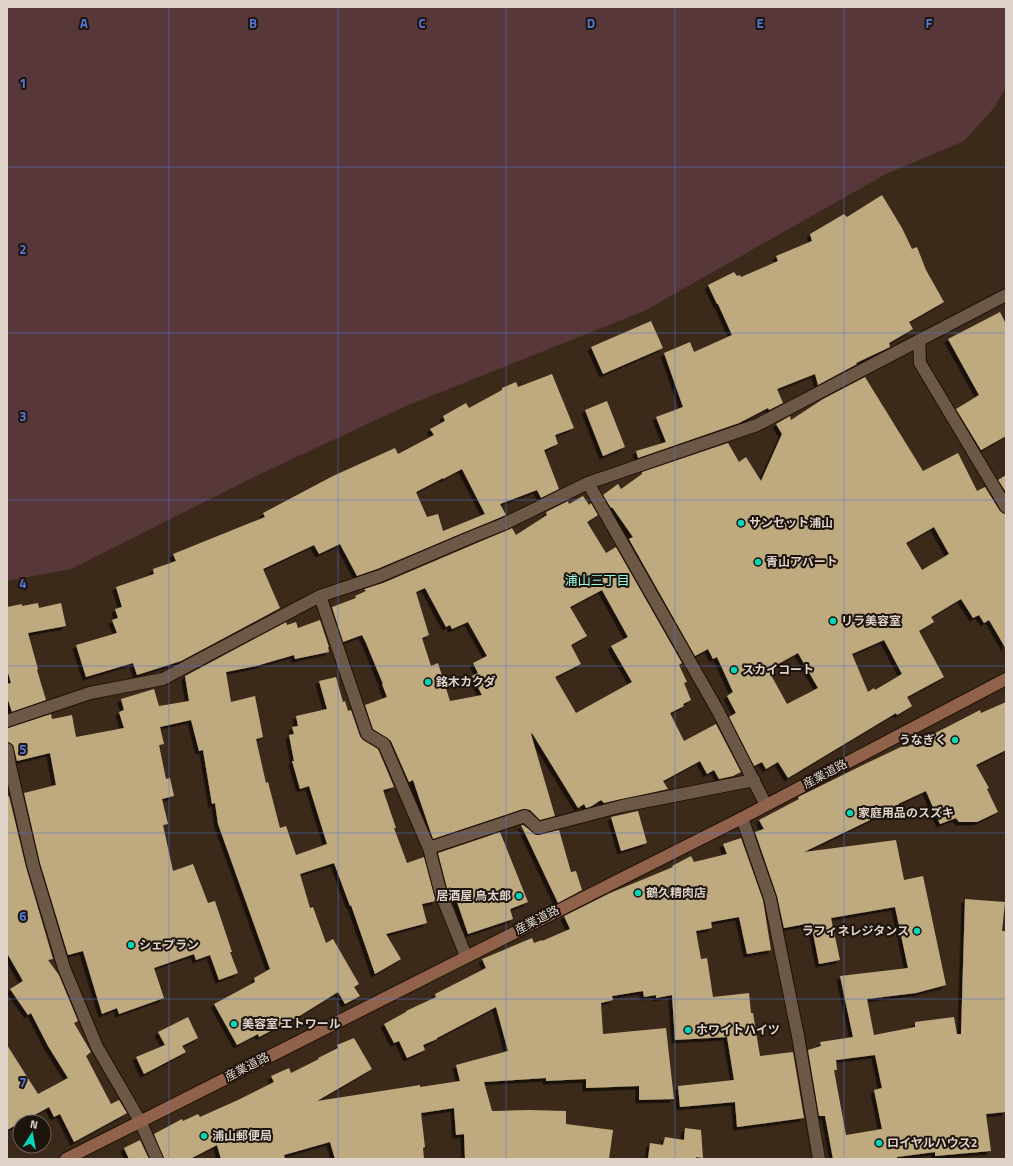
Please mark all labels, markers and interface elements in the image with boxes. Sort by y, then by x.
text: A [80,13,88,33]
text: B [249,13,257,33]
text: C [418,13,426,33]
text: D [587,13,595,33]
text: E [756,13,764,33]
text: F [926,13,933,33]
text: 1 [19,73,27,93]
text: 2 [19,239,27,259]
text: 3 [19,406,27,426]
place label: サンセット浦山 [749,513,833,532]
marker: サンセット浦山 [736,518,746,528]
place label: 青山アパート [766,552,838,571]
marker: 青山アパート [753,557,763,567]
district label: 浦山三丁目 [564,570,630,590]
text: 4 [19,573,27,593]
place label: リラ美容室 [841,611,901,630]
marker: リラ美容室 [828,616,838,626]
place label: スカイコート [742,660,814,679]
marker: スカイコート [729,665,739,675]
place label: 銘木カクダ [436,672,496,691]
marker: 銘木カクダ [423,677,433,687]
place label: うなぎく [899,730,947,749]
marker: うなぎく [950,735,960,745]
text: 5 [19,739,27,759]
street label: 産業道路 [799,754,850,793]
place label: 家庭用品のスズキ [858,803,954,822]
marker: 家庭用品のスズキ [845,808,855,818]
place label: 鶴久精肉店 [646,883,706,902]
place label: 居酒屋 鳥太郎 [436,886,511,905]
marker: 鶴久精肉店 [633,888,643,898]
marker: 居酒屋 鳥太郎 [514,891,524,901]
street label: 産業道路 [511,900,562,939]
text: 6 [19,906,27,926]
place label: ラフィネレジタンス [802,921,909,940]
marker: ラフィネレジタンス [912,926,922,936]
place label: シェプラン [139,935,199,954]
marker: シェプラン [126,940,136,950]
place label: 美容室 エトワール [242,1014,341,1033]
marker: 美容室 エトワール [229,1019,239,1029]
place label: ホワイトハイツ [696,1020,780,1039]
marker: ホワイトハイツ [683,1025,693,1035]
street label: 産業道路 [221,1047,272,1086]
text: 7 [19,1072,27,1092]
north arrow [12,1114,52,1154]
text: N [29,1116,39,1133]
place label: 浦山郵便局 [212,1126,272,1145]
marker: 浦山郵便局 [199,1131,209,1141]
place label: ロイヤルハウス2 [887,1133,977,1152]
marker: ロイヤルハウス2 [874,1138,884,1148]

